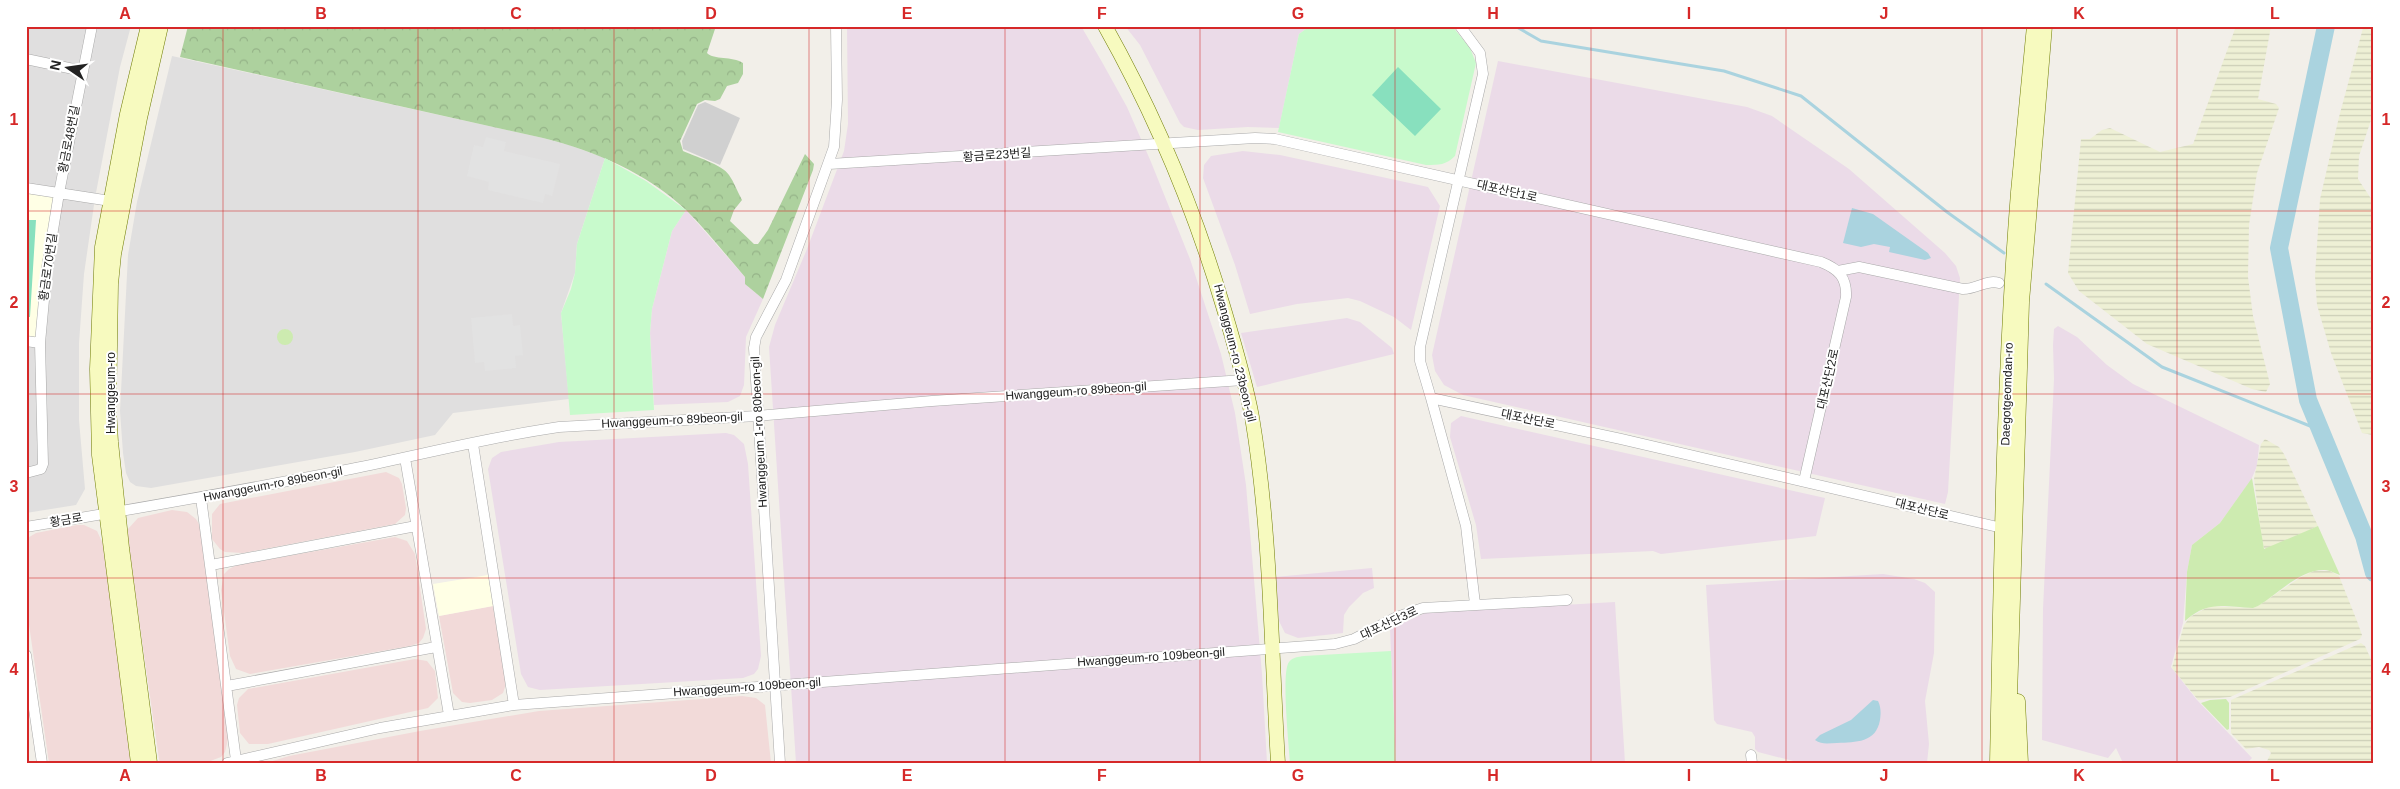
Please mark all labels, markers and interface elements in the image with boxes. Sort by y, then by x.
text: A [119,5,131,22]
text: B [315,5,327,22]
text: C [510,5,522,22]
text: D [705,5,717,22]
text: E [902,5,913,22]
text: F [1097,5,1107,22]
text: G [1292,5,1304,22]
text: H [1487,5,1499,22]
text: I [1687,5,1691,22]
text: J [1880,5,1888,22]
text: K [2073,5,2085,22]
text: L [2270,5,2280,22]
north arrow [42,42,92,92]
text: N [46,58,64,72]
street label: 황금로48번길 [56,104,82,174]
text: 1 [10,111,19,128]
text: 1 [2382,111,2391,128]
street label: 황금로23번길 [962,146,1032,164]
street label: 대포산단1로 [1475,177,1539,205]
street label: 황금로70번길 [36,232,60,302]
street label: Hwanggeum-ro 23beon-gil [1211,283,1259,423]
text: 2 [10,294,19,311]
text: 2 [2382,294,2391,311]
street label: Daegotgeomdan-ro [1998,342,2016,446]
street label: 대포산단2로 [1814,347,1842,411]
street label: Hwanggeum-ro [104,352,118,434]
street label: Hwanggeum 1-ro 80beon-gil [748,356,770,508]
street label: Hwanggeum-ro 89beon-gil [1005,379,1147,403]
street label: 대포산단로 [1500,406,1556,432]
street label: Hwanggeum-ro 89beon-gil [601,409,743,431]
street label: Hwanggeum-ro 89beon-gil [202,464,344,504]
text: 3 [10,478,19,495]
text: 3 [2382,478,2391,495]
street label: 대포산단로 [1894,496,1950,522]
street label: 황금로 [48,510,84,530]
street label: 대포산단3로 [1358,604,1420,642]
street label: Hwanggeum-ro 109beon-gil [1077,645,1225,669]
text: 4 [10,661,19,678]
text: 4 [2382,661,2391,678]
street label: Hwanggeum-ro 109beon-gil [673,675,821,699]
text: A [119,767,131,784]
text: B [315,767,327,784]
text: C [510,767,522,784]
text: D [705,767,717,784]
text: E [902,767,913,784]
text: F [1097,767,1107,784]
text: G [1292,767,1304,784]
text: H [1487,767,1499,784]
text: I [1687,767,1691,784]
text: J [1880,767,1888,784]
text: K [2073,767,2085,784]
text: L [2270,767,2280,784]

